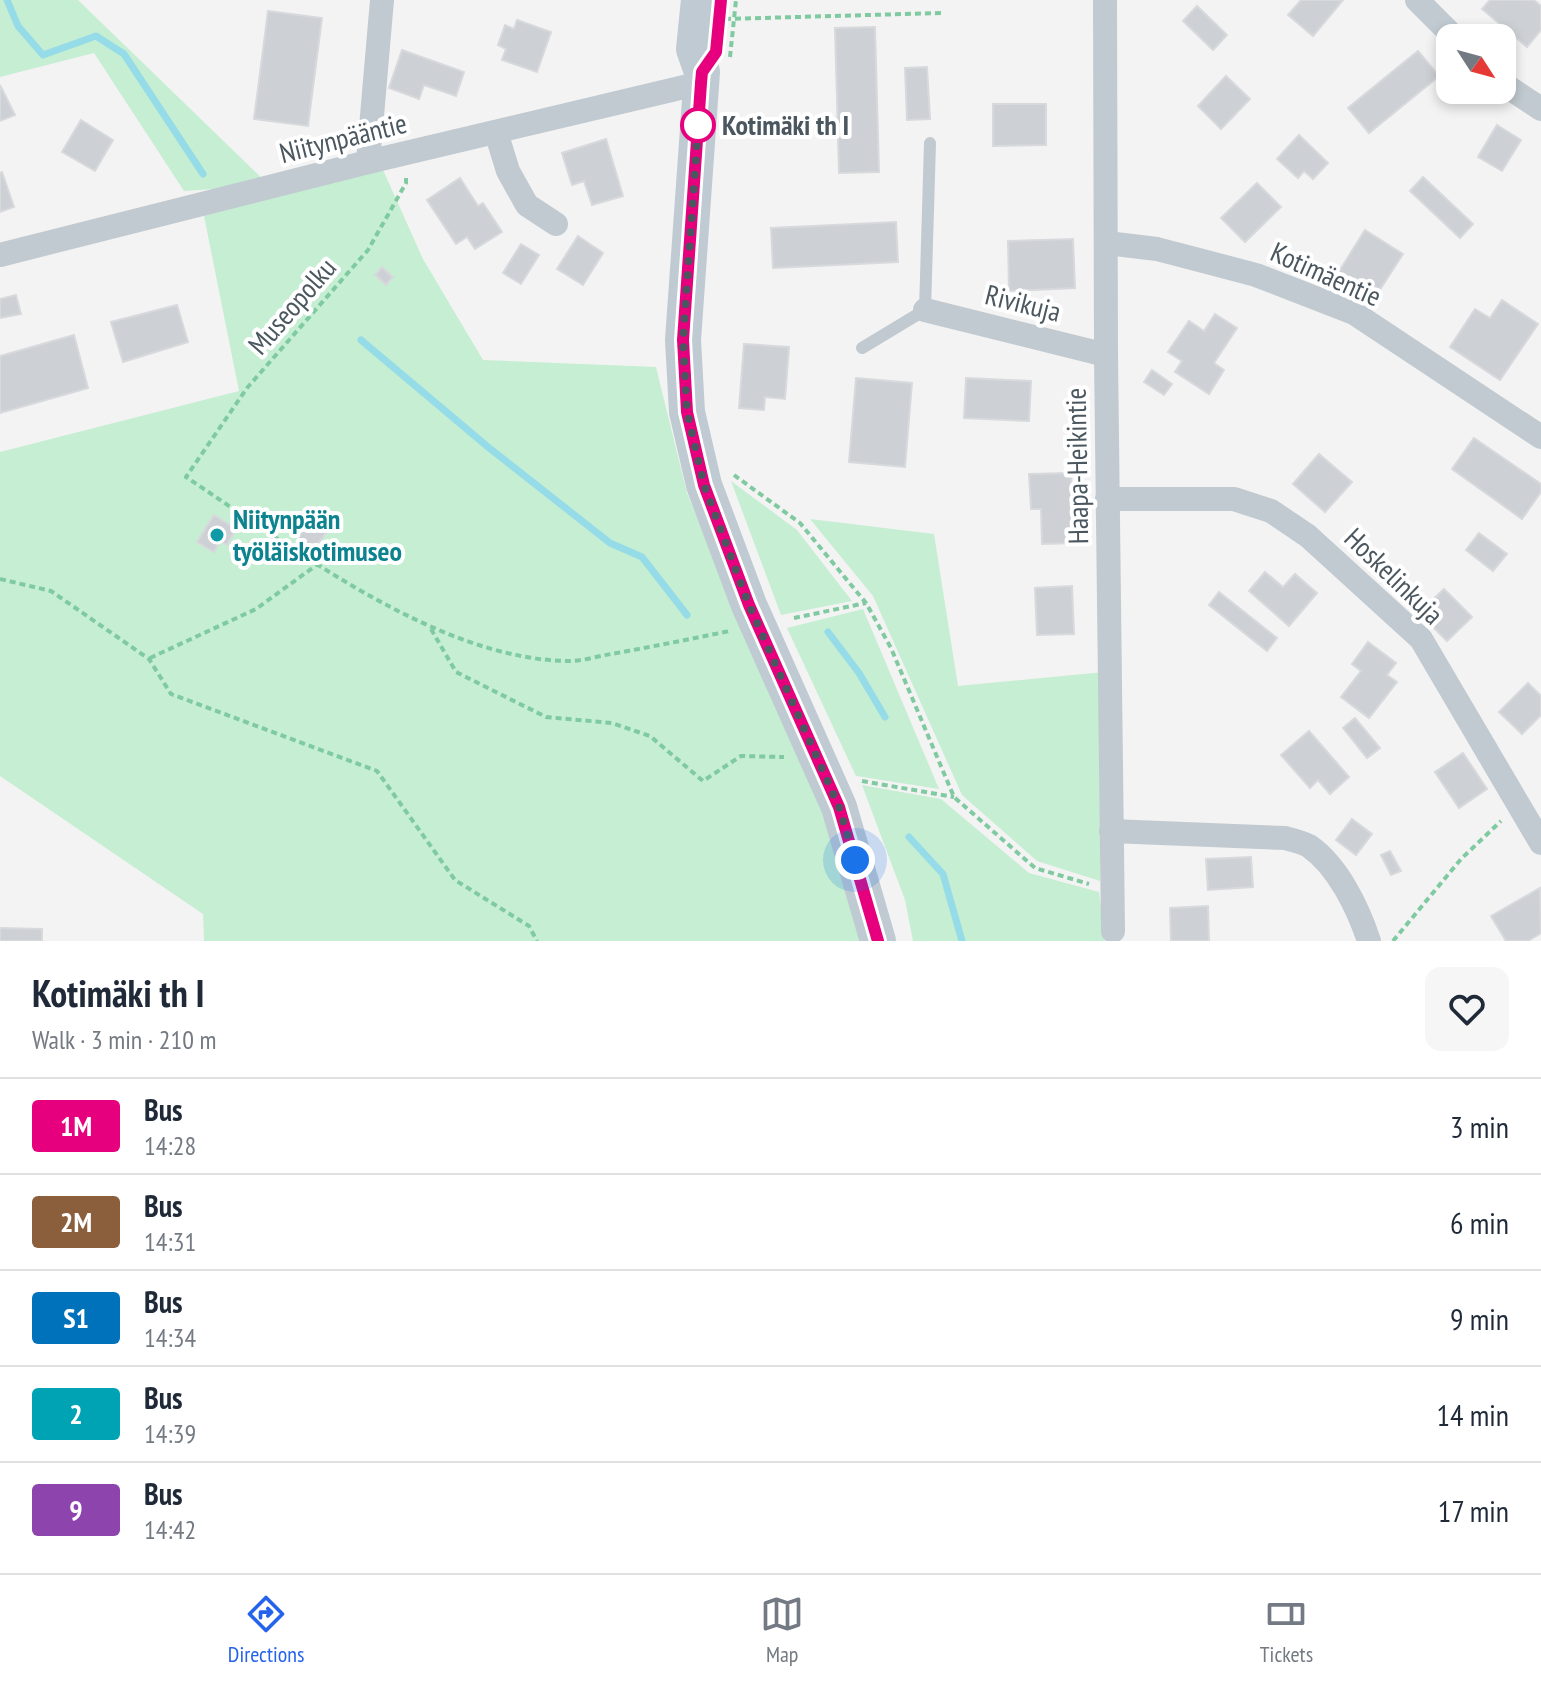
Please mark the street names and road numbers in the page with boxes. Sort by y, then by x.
street label: Niitynpääntie [275,104,410,171]
street label: Kotimäentie [1265,233,1387,314]
street label: Museopolku [239,249,344,362]
street label: Rivikuja [981,275,1065,330]
street label: Haapa-Heikintie [1057,388,1096,544]
street label: Hoskelinkuja [1337,519,1452,632]

